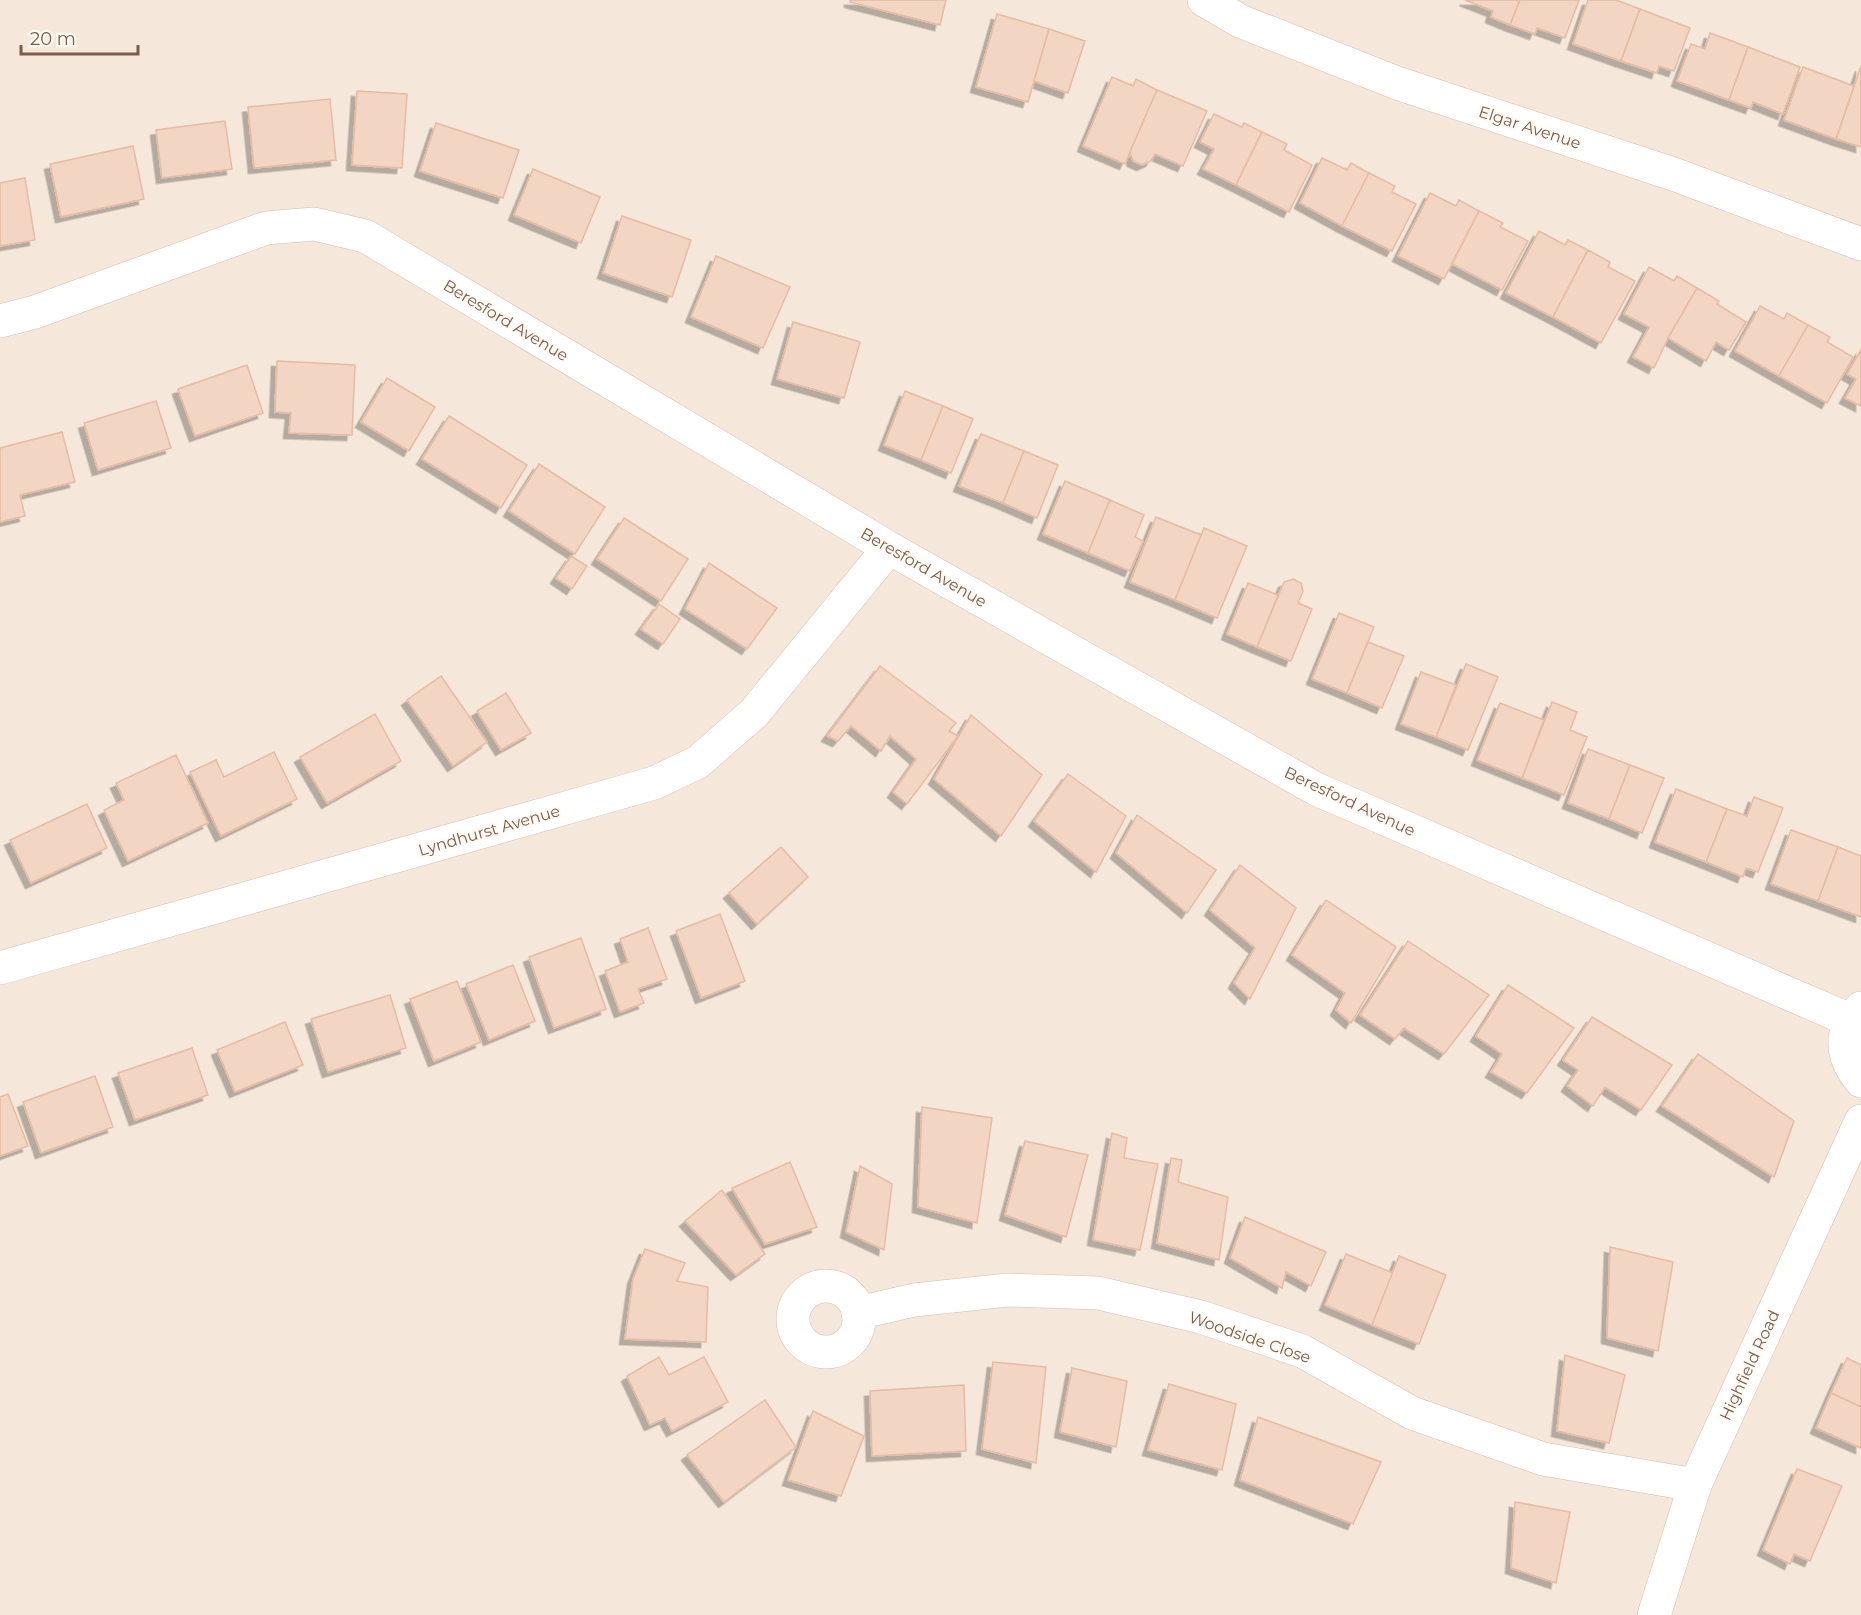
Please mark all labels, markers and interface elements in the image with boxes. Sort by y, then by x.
scale bar [21,18,138,56]
text: 20 m [30,28,76,50]
street label: Elgar Avenue [1476,102,1583,153]
street label: Beresford Avenue [440,276,572,365]
street label: Beresford Avenue [857,524,990,611]
street label: Beresford Avenue [1281,763,1418,840]
street label: Lyndhurst Avenue [416,801,562,860]
street label: Highfield Road [1716,1307,1783,1423]
street label: Woodside Close [1186,1308,1313,1367]

